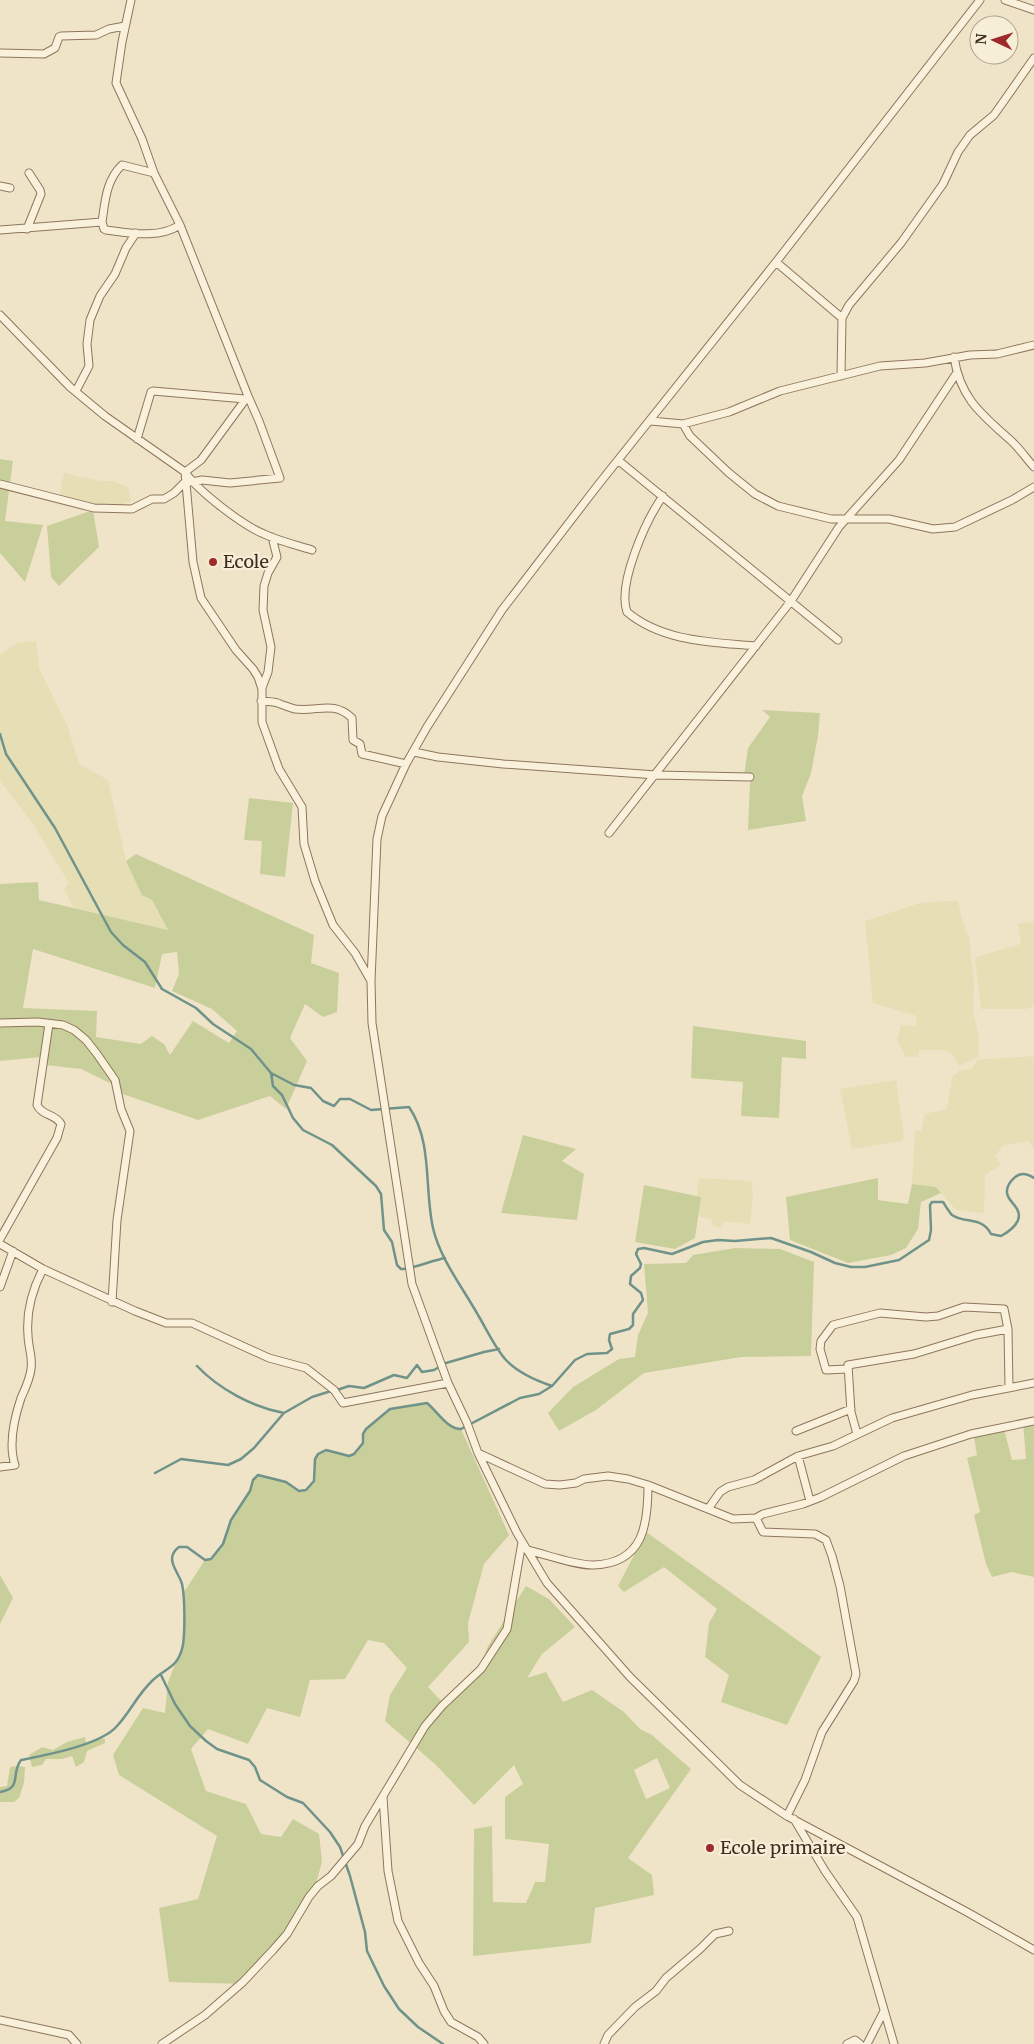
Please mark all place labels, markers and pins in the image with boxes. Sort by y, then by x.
place label: Ecole [223,550,269,573]
marker: Ecole [207,556,219,568]
place label: Ecole primaire [720,1836,845,1859]
marker: Ecole primaire [704,1842,716,1854]

